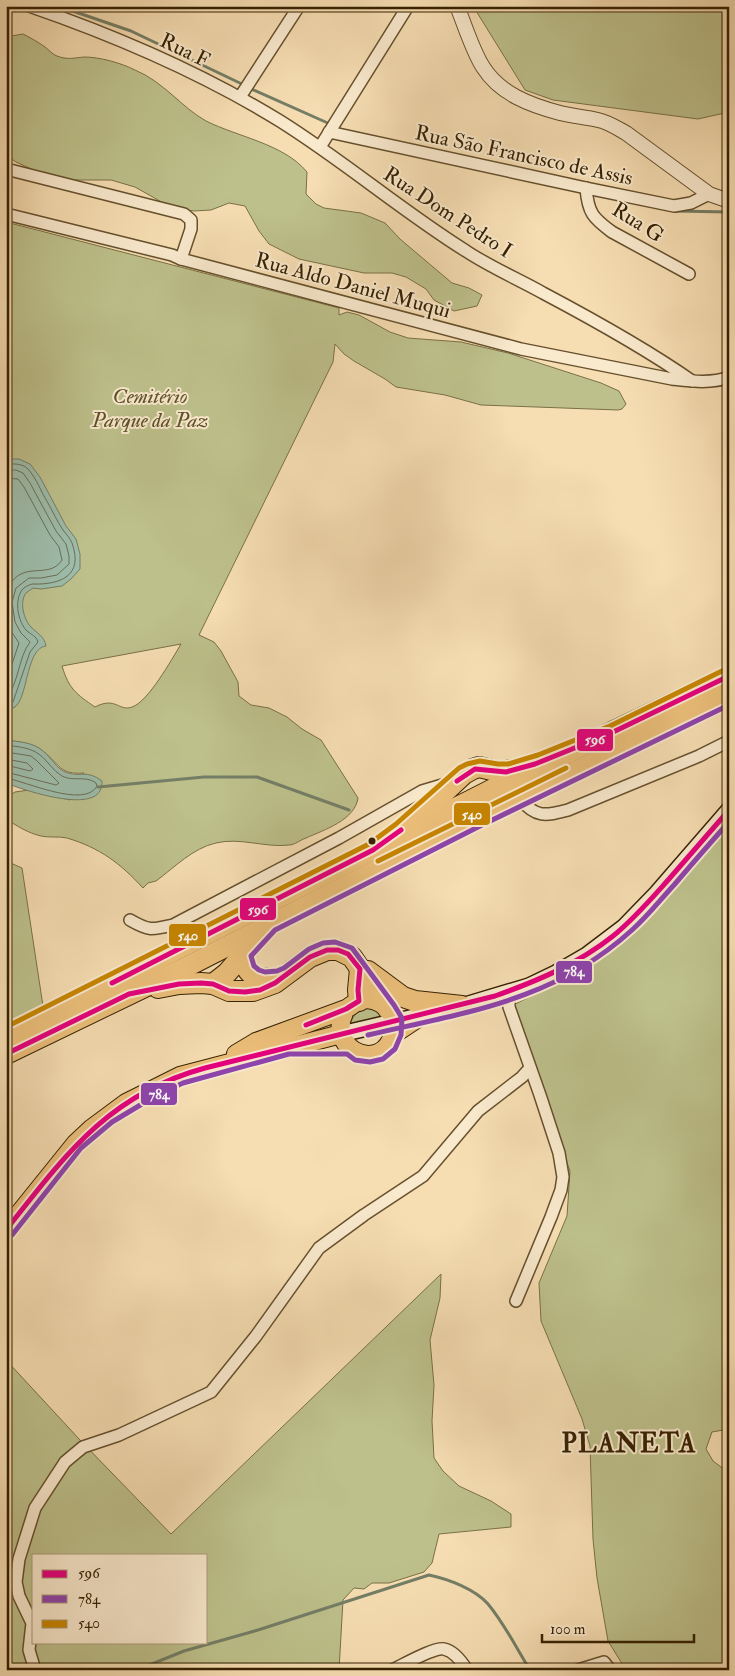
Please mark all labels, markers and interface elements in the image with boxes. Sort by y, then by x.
street label: Rua F [156,27,214,74]
street label: Rua São Francisco de Assis [413,119,635,192]
street label: Rua Dom Pedro I [378,161,517,264]
street label: Rua G [607,196,669,249]
street label: Rua Aldo Daniel Muqui [252,246,454,325]
park label: Cemitério Parque da Paz [91,383,208,434]
line badge: 596 [576,728,614,752]
text: 596 [585,731,606,748]
line badge: 540 [453,802,491,826]
text: 540 [462,806,482,823]
unlabelled marker [367,836,377,846]
line badge: 596 [239,897,277,921]
text: 596 [248,901,269,918]
line badge: 540 [168,923,207,947]
text: 540 [178,927,198,944]
line badge: 784 [555,960,593,984]
text: 784 [564,963,586,980]
line badge: 784 [140,1082,178,1106]
text: 784 [149,1086,171,1103]
district label: PLANETA [561,1428,697,1460]
legend [32,1554,208,1644]
text: 596 [78,1564,101,1583]
text: 784 [78,1590,101,1609]
scale bar [542,1611,695,1643]
text: 540 [78,1614,100,1633]
text: 100 m [550,1620,586,1639]

